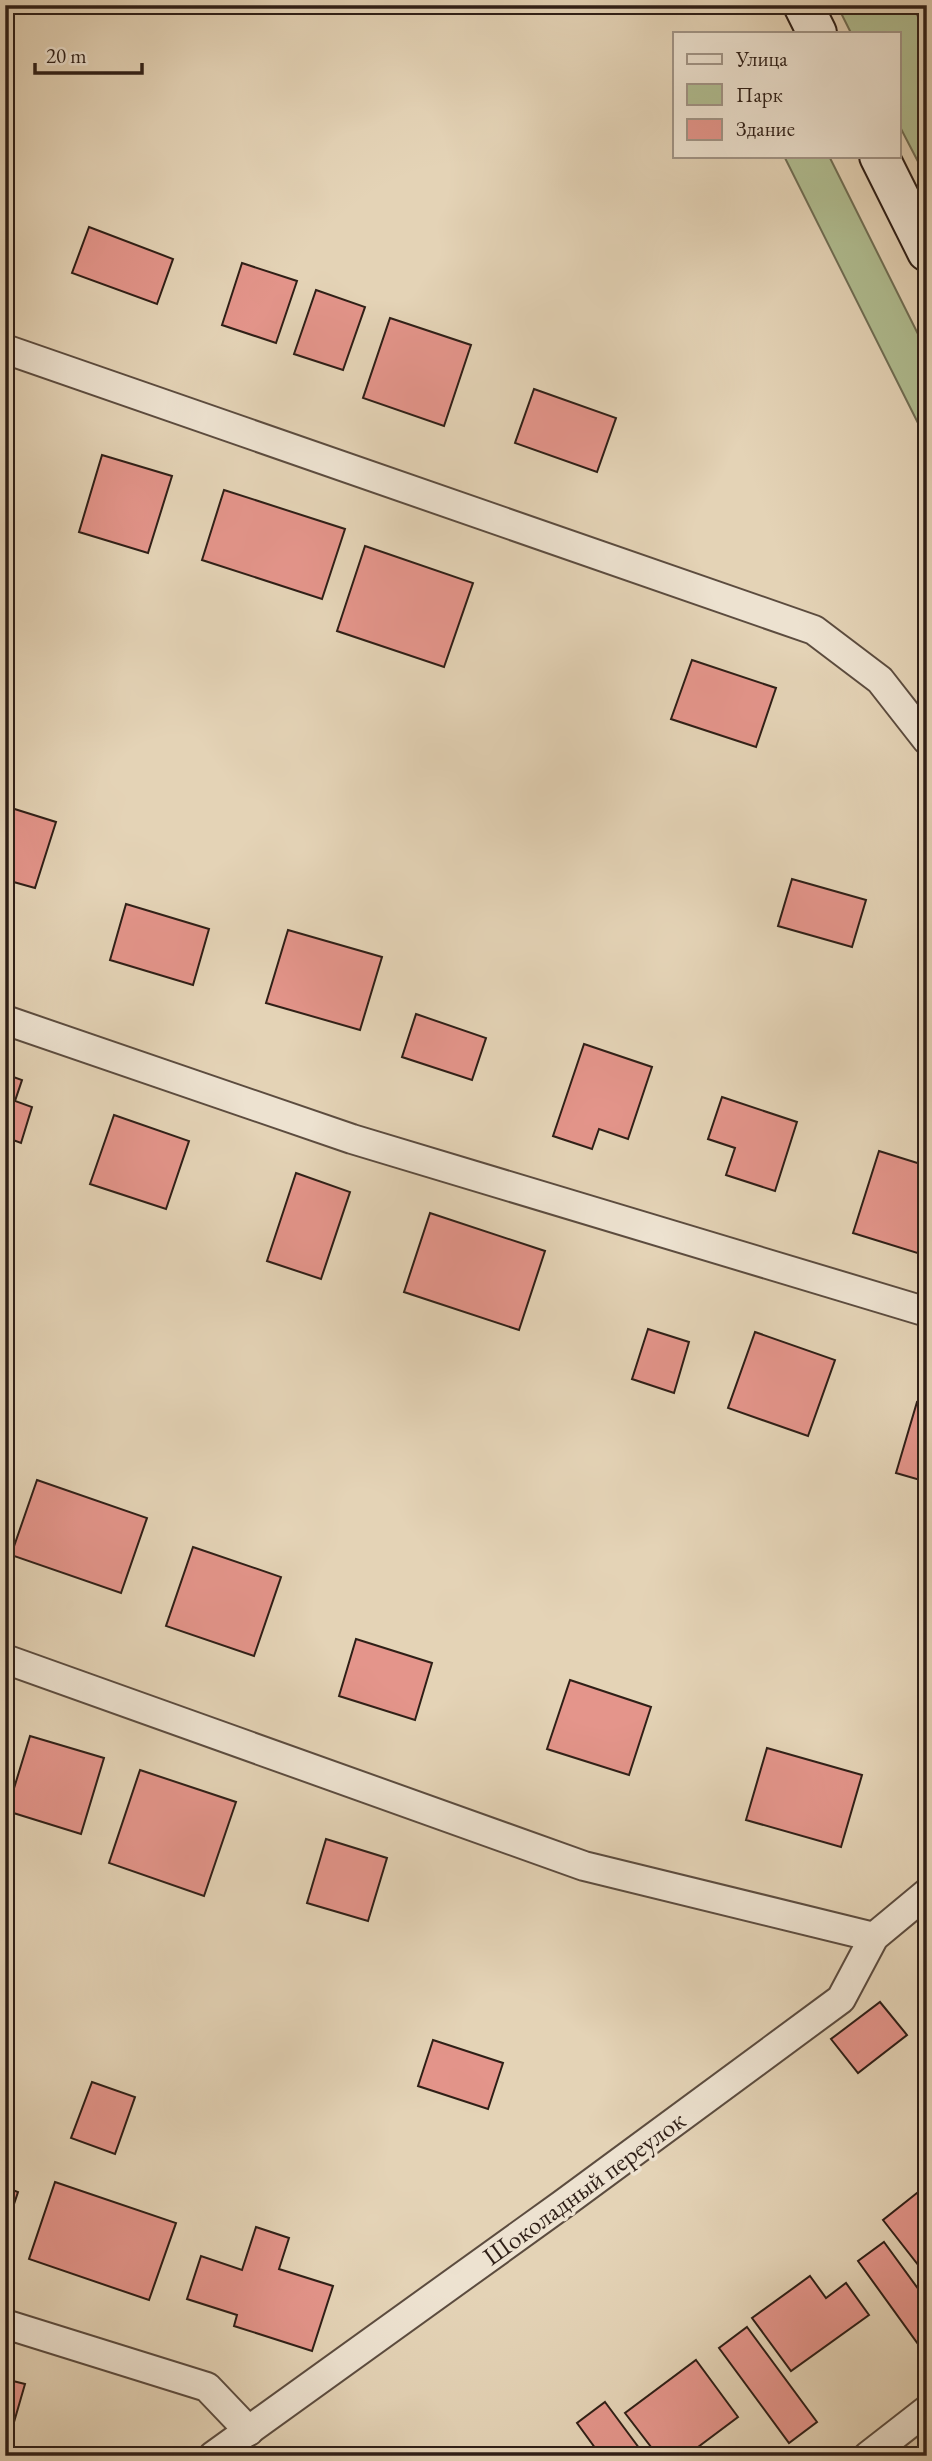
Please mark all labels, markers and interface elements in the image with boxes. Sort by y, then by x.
scale bar [35,32,142,76]
legend [673,32,900,158]
text: 20 m [46,42,87,69]
text: Улица [735,45,788,72]
text: Парк [736,81,783,108]
text: Здание [736,115,795,142]
street label: Шоколадный переулок [476,2103,692,2273]

